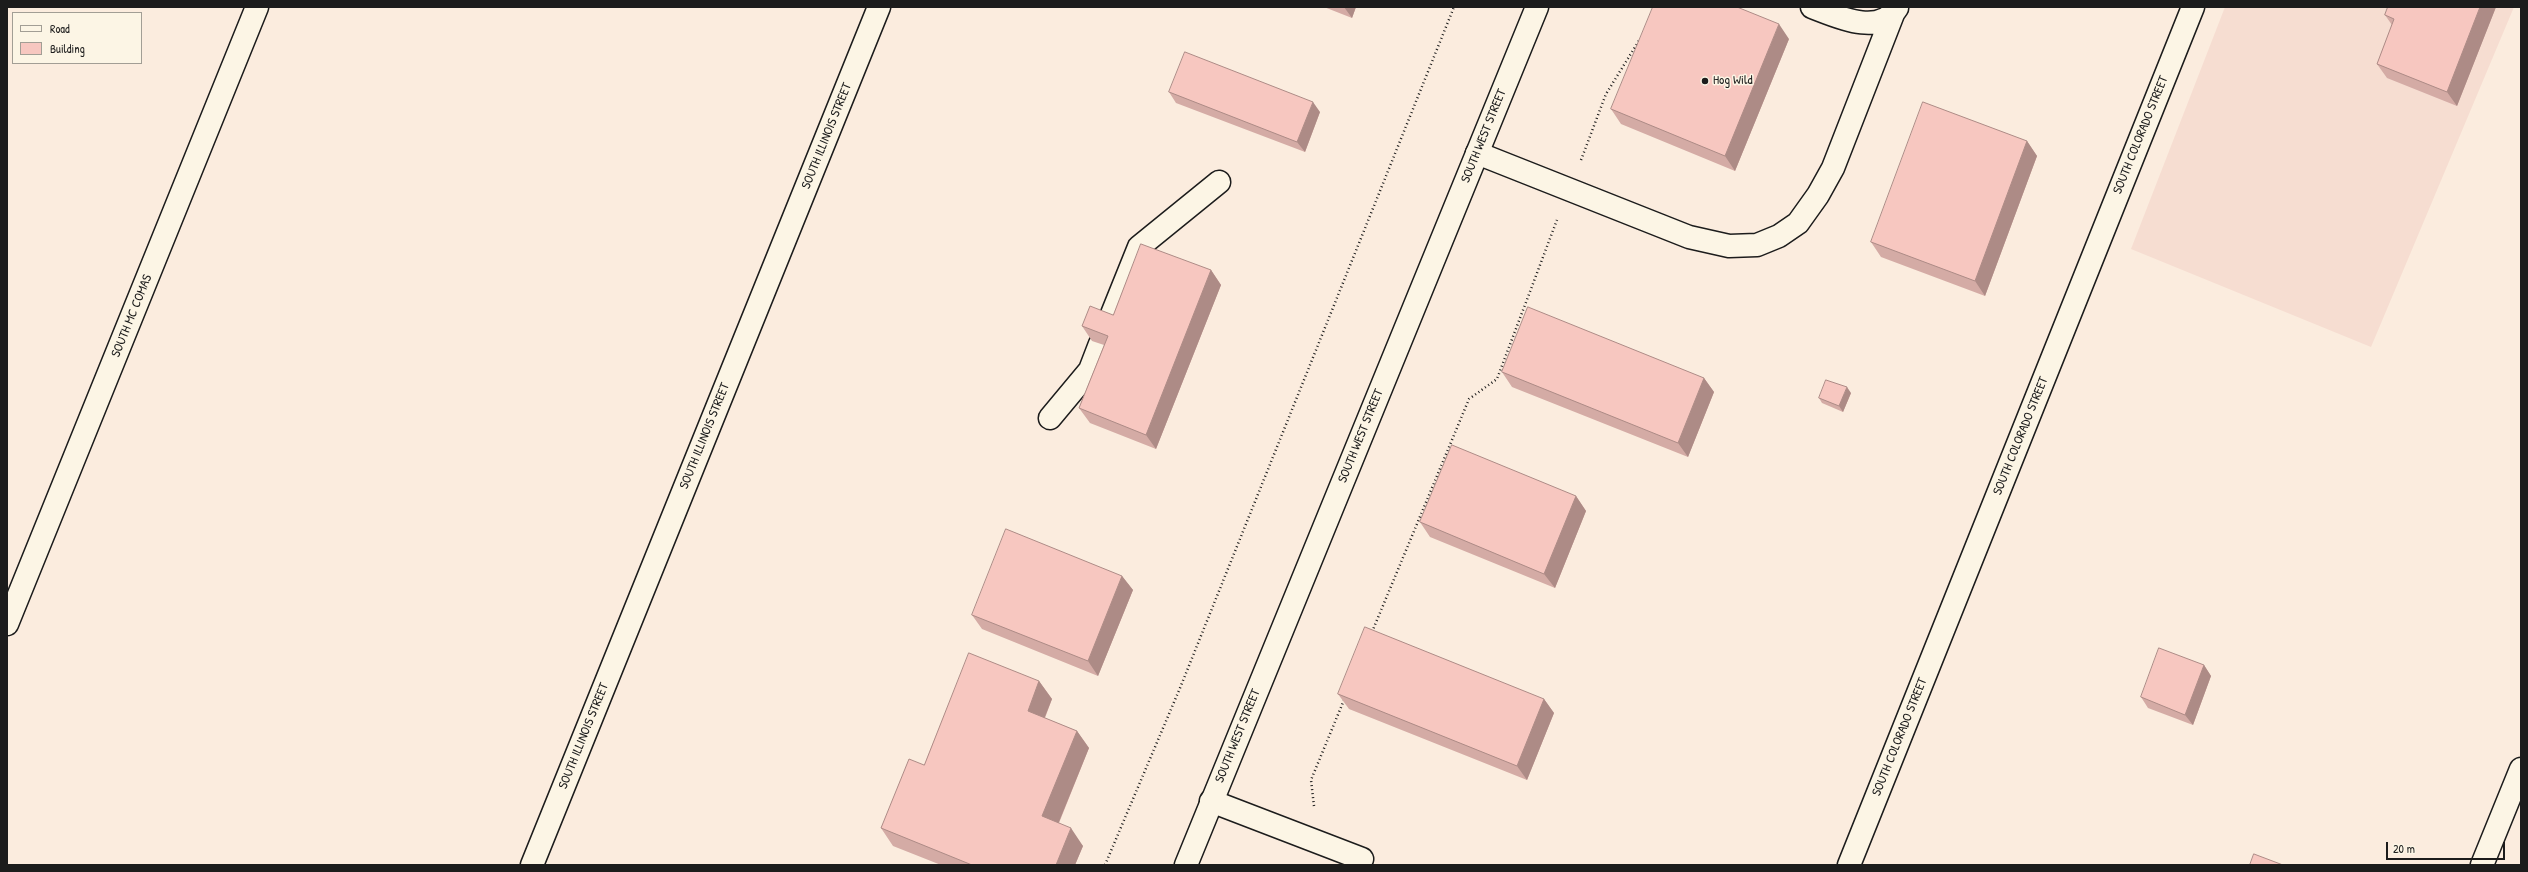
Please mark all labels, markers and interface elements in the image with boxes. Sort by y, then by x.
legend [12,12,142,64]
text: Road [50,20,70,37]
text: Building [50,40,85,57]
place label: Hog Wild [1713,73,1753,89]
street label: SOUTH COLORADO STREET [2110,74,2172,196]
marker: Hog Wild [1700,76,1710,86]
street label: SOUTH ILLINOIS STREET [799,81,855,191]
street label: SOUTH WEST STREET [1458,87,1510,185]
street label: SOUTH MC COMAS [108,272,156,360]
street label: SOUTH COLORADO STREET [1990,375,2052,497]
street label: SOUTH ILLINOIS STREET [677,381,733,491]
street label: SOUTH WEST STREET [1335,387,1387,485]
street label: SOUTH COLORADO STREET [1869,676,1931,798]
street label: SOUTH ILLINOIS STREET [556,681,612,791]
street label: SOUTH WEST STREET [1212,687,1264,785]
scale bar [2388,834,2507,860]
text: 20 m [2393,840,2415,857]

